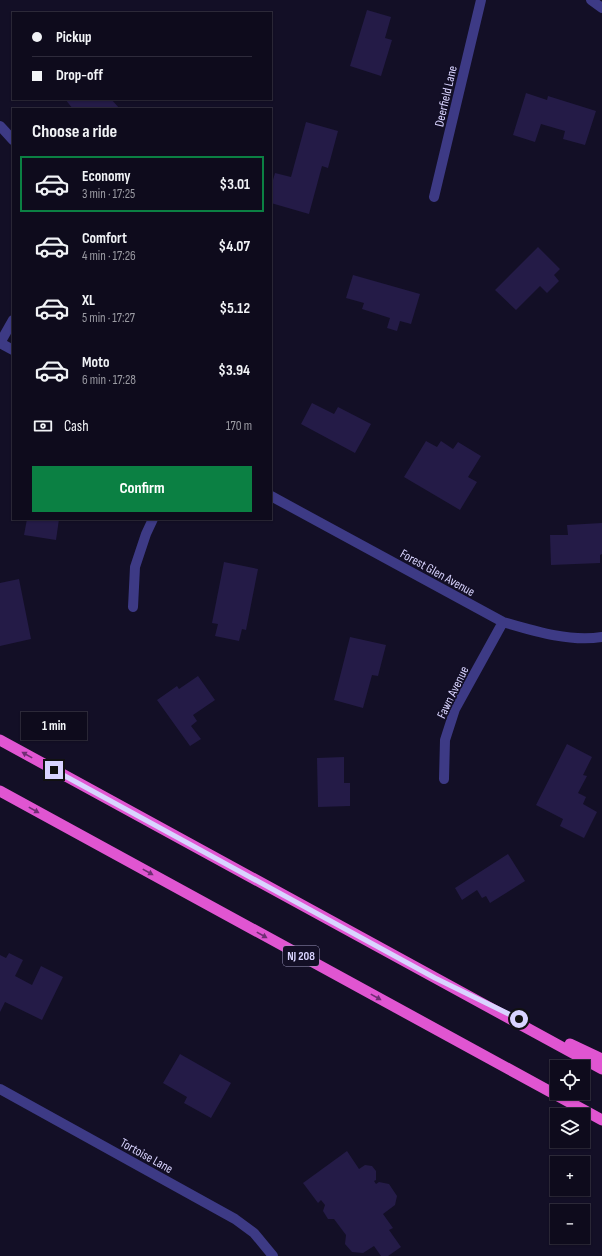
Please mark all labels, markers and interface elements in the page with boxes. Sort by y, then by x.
text: Pickup [56,28,92,47]
street label: Deerfield Lane [431,64,461,128]
text: Drop-off [56,66,103,85]
text: Choose a ride [32,121,117,142]
icon: car [34,166,70,202]
text: Economy [82,167,131,186]
text: $3.01 [220,175,250,194]
text: 3 min · 17:25 [82,186,135,202]
icon: car [34,228,70,264]
text: Comfort [82,229,127,248]
text: $4.07 [219,237,250,256]
text: 4 min · 17:26 [82,248,136,264]
icon: car [34,290,70,326]
text: XL [82,291,95,310]
text: $5.12 [220,299,250,318]
text: 5 min · 17:27 [82,310,135,326]
icon: car [34,352,70,388]
text: Moto [82,353,109,372]
text: $3.94 [218,361,250,380]
text: 6 min · 17:28 [82,372,136,388]
icon: cash [32,415,54,437]
text: Cash [64,417,89,436]
text: 170 m [226,418,252,434]
button: Confirm [32,466,252,512]
street label: Forest Glen Avenue [397,546,478,600]
street label: Fawn Avenue [433,664,472,721]
callout: 1 min [21,712,87,740]
text: 1 min [42,718,66,734]
one-way arrow [22,751,33,758]
route end [45,761,63,779]
one-way arrow [28,806,40,813]
one-way arrow [142,869,154,875]
one-way arrow [256,931,268,938]
road number: NJ 208 [283,946,319,966]
one-way arrow [370,994,382,1000]
route start [510,1010,528,1028]
map controls [550,1060,590,1244]
button: locate [550,1060,590,1100]
button: layers [550,1108,590,1148]
street label: Tortoise Lane [117,1135,176,1177]
button: + [550,1156,590,1196]
button: − [550,1204,590,1244]

